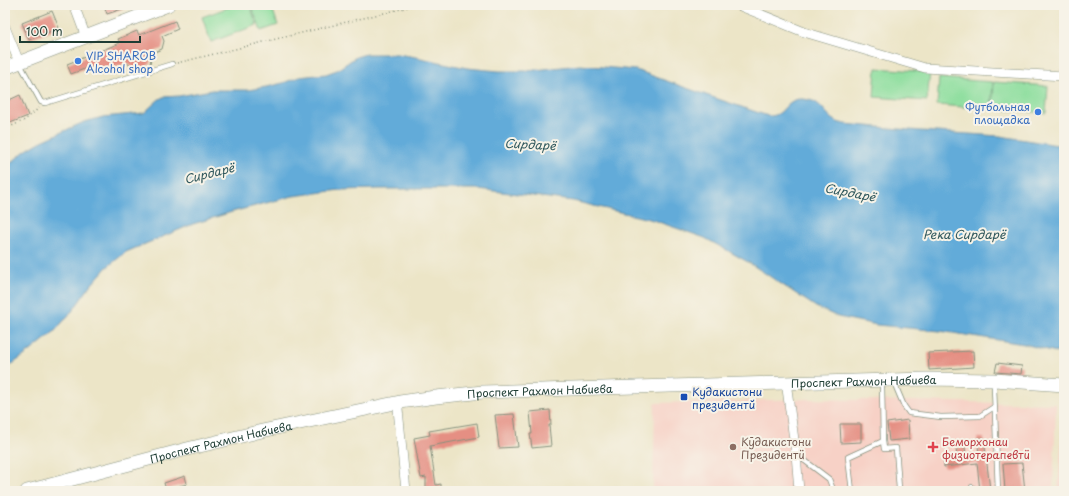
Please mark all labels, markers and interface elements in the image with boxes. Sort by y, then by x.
scale bar [20,18,140,44]
text: 100 m [26,22,63,40]
place label: VIP SHAROB Alcohol shop [86,47,156,77]
marker: VIP SHAROB Alcohol shop [73,56,83,66]
place label: Футбольная площадка [965,98,1030,128]
marker: Футбольная площадка [1033,107,1043,117]
water label: Сирдарё [504,134,558,154]
water label: Сирдарё [182,158,238,188]
water label: Сирдарё [823,178,879,206]
water label: Река Сирдарё [923,225,1007,243]
street label: Проспект Рахмон Набиева [791,370,937,391]
street label: Проспект Рахмон Набиева [466,379,613,402]
place label: Кудакистони президентй [692,383,762,413]
marker: Кудакистони президентй [679,392,689,402]
street label: Проспект Рахмон Набиева [148,416,294,467]
place label: Кӯдакистони Президентӣ [741,433,811,463]
place label: Беморхонаи физиотерапевтӣ [942,433,1030,463]
marker: Беморхонаи физиотерапевтӣ [927,441,939,453]
marker: Кӯдакистони Президентӣ [728,442,738,452]

